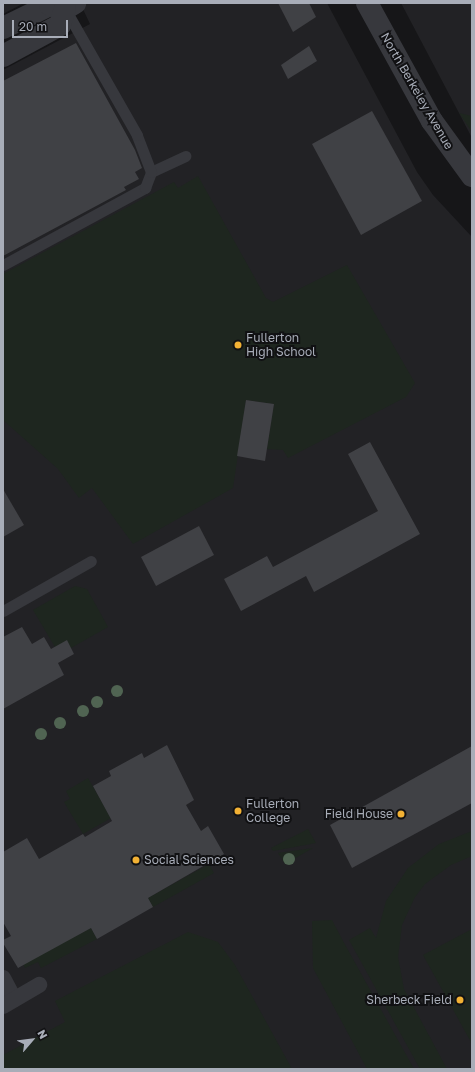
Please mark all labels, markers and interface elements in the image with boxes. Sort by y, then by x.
scale bar [14,12,70,38]
text: 20 m [19,19,47,34]
street label: North Berkeley Avenue [378,30,456,152]
place label: Fullerton High School [246,331,316,359]
marker: Fullerton High School [233,340,243,350]
place label: Fullerton College [246,797,299,825]
marker: Fullerton College [233,806,243,816]
place label: Field House [325,807,393,821]
marker: Field House [396,809,406,819]
place label: Social Sciences [144,853,234,867]
marker: Social Sciences [131,855,141,865]
place label: Sherbeck Field [366,993,452,1007]
marker: Sherbeck Field [455,995,465,1005]
north arrow [12,1020,52,1060]
text: N [35,1027,51,1041]

